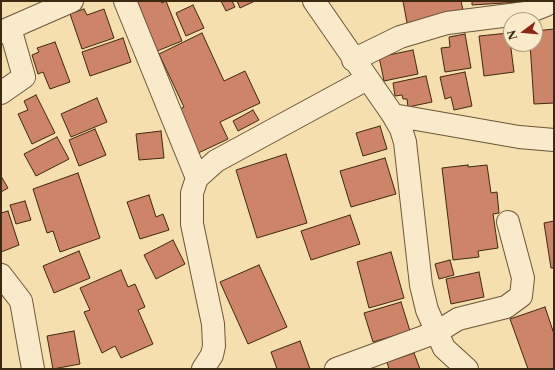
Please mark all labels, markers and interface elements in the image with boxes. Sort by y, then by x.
north arrow [503,12,543,52]
text: N [504,29,520,42]

